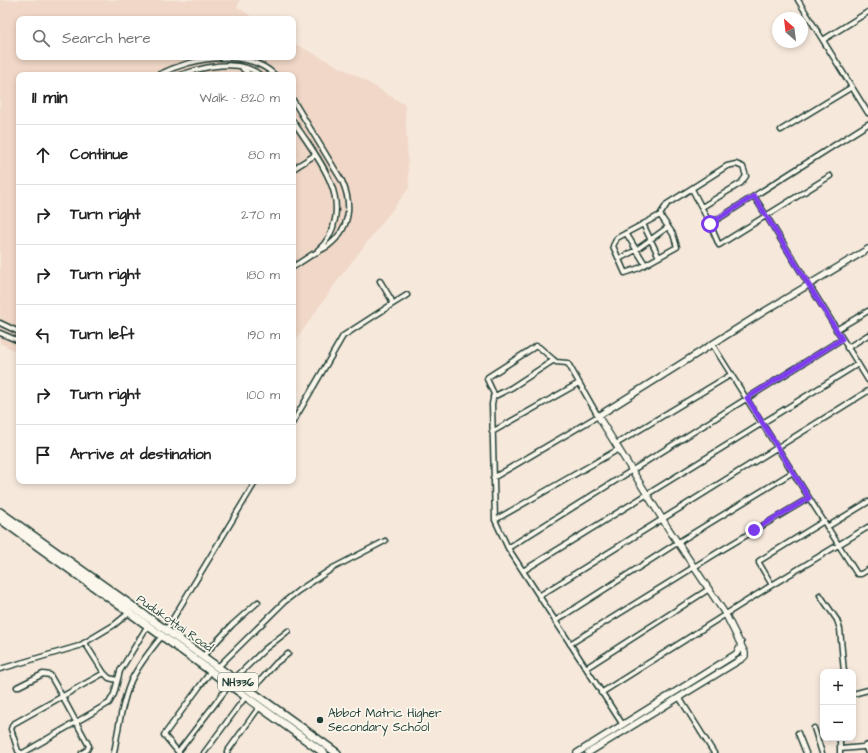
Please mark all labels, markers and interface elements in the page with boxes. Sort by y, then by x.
north arrow [772,12,808,48]
search box [16,16,296,60]
icon: search [30,27,52,49]
text: Search here [62,28,151,49]
text: 11 min [32,86,67,110]
text: Walk · 820 m [199,89,280,107]
icon: ahead [32,144,54,166]
text: Continue [70,144,128,165]
text: 80 m [248,146,280,164]
icon: right [32,204,54,226]
text: Turn right [70,204,141,225]
text: 270 m [241,206,280,224]
route start [701,215,719,233]
icon: right [32,264,54,286]
text: Turn right [70,264,141,285]
text: 180 m [246,266,280,284]
icon: left [32,324,54,346]
text: Turn left [70,324,134,345]
text: 190 m [247,326,280,344]
icon: right [32,384,54,406]
text: Turn right [70,384,141,405]
text: 100 m [247,386,280,404]
icon: arrive [32,444,54,466]
text: Arrive at destination [70,444,211,465]
route end [745,521,763,539]
street label: Pudukottai Road [133,591,216,656]
map controls [820,669,856,741]
button: + [820,669,856,705]
road number: NH336 [218,673,258,691]
place label: Abbot Matric Higher Secondary School [328,705,442,737]
button: − [820,705,856,741]
marker: Abbot Matric Higher Secondary School [315,715,325,725]

